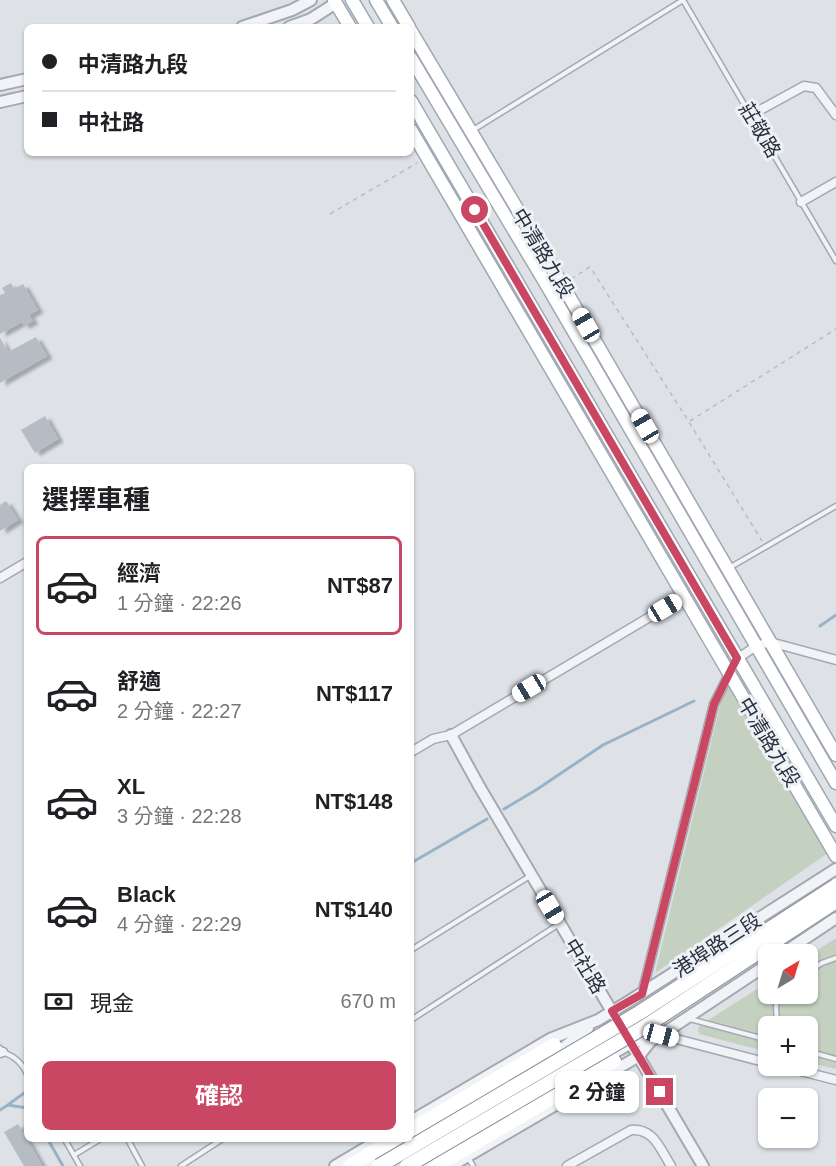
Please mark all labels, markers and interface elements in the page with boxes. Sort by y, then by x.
text: 中清路九段 [78,52,188,77]
street label: 莊敬路 [735,99,785,161]
text: 中社路 [78,110,144,135]
route start [461,196,488,223]
street label: 中清路九段 [508,204,578,302]
car [569,305,603,345]
car [628,406,662,446]
text: 選擇車種 [42,485,150,515]
icon: car [45,559,99,613]
text: 經濟 [117,561,161,586]
text: NT$87 [327,573,393,598]
car [645,591,685,625]
text: 1 分鐘 · 22:26 [117,592,242,614]
icon: car [45,667,99,721]
text: 舒適 [117,669,161,694]
car [509,671,549,705]
text: NT$117 [316,681,393,706]
street label: 中清路九段 [734,693,804,791]
text: 2 分鐘 · 22:27 [117,700,242,722]
text: XL [117,774,145,799]
icon: car [45,775,99,829]
text: NT$148 [315,789,393,814]
text: 3 分鐘 · 22:28 [117,805,242,827]
text: Black [117,882,176,907]
icon: car [45,883,99,937]
car [533,887,567,927]
text: NT$140 [315,897,393,922]
street label: 港埠路三段 [669,909,765,981]
text: 4 分鐘 · 22:29 [117,913,242,935]
street label: 中社路 [560,935,610,997]
north arrow [758,944,818,1004]
map controls [758,944,818,1148]
icon: cash [42,985,75,1018]
text: 670 m [340,990,396,1012]
text: 現金 [90,991,134,1016]
button: + [758,1016,818,1076]
car [641,1022,681,1048]
button: 確認 [42,1061,396,1130]
callout: 2 分鐘 [555,1071,639,1113]
route end [646,1078,673,1105]
text: 2 分鐘 [569,1081,625,1103]
button: − [758,1088,818,1148]

